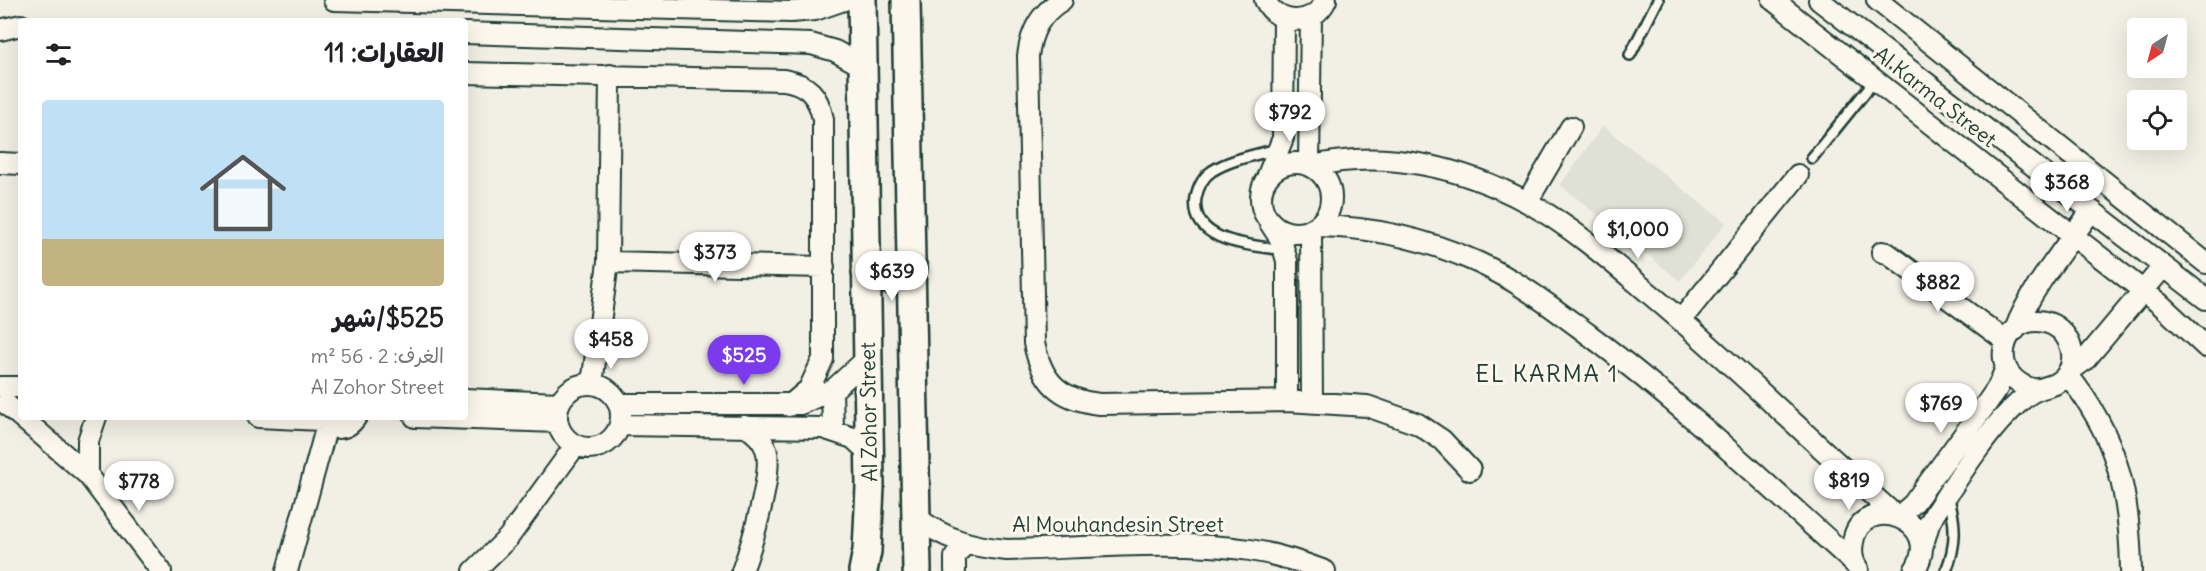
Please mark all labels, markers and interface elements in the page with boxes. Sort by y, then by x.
north arrow [2127,18,2187,78]
map controls [2127,18,2187,150]
text: العقارات: 11 [324,36,444,69]
icon: filters [42,38,75,71]
street label: Al Karma Street [1869,40,2002,153]
button: locate [2127,90,2187,150]
pin: $792 [1254,92,1326,143]
text: $792 [1268,99,1312,124]
icon: home [189,139,297,247]
pin: $368 [2031,162,2103,213]
text: $368 [2044,169,2090,194]
pin: $1,000 [1589,209,1687,260]
text: $1,000 [1607,216,1669,241]
pin: $373 [679,232,751,283]
text: $373 [693,239,737,264]
pin: $639 [856,251,928,302]
text: $639 [869,258,915,283]
pin: $882 [1902,262,1974,313]
text: $882 [1915,269,1961,294]
text: $525/شهر [333,301,444,334]
pin: $458 [575,319,647,370]
text: $458 [588,326,634,351]
pin: $525 [708,335,780,386]
text: $525 [721,342,767,367]
street label: Al Zohor Street [854,342,883,482]
text: الغرف: 2 · 56 m² [311,343,444,368]
district label: EL KARMA 1 [1475,358,1619,388]
text: Al Zohor Street [311,374,444,399]
pin: $769 [1905,383,1977,434]
text: $769 [1919,390,1963,415]
pin: $819 [1813,460,1885,511]
pin: $778 [103,461,175,512]
text: $819 [1828,467,1870,492]
text: $778 [118,468,160,493]
street label: Al Mouhandesin Street [1012,511,1224,538]

